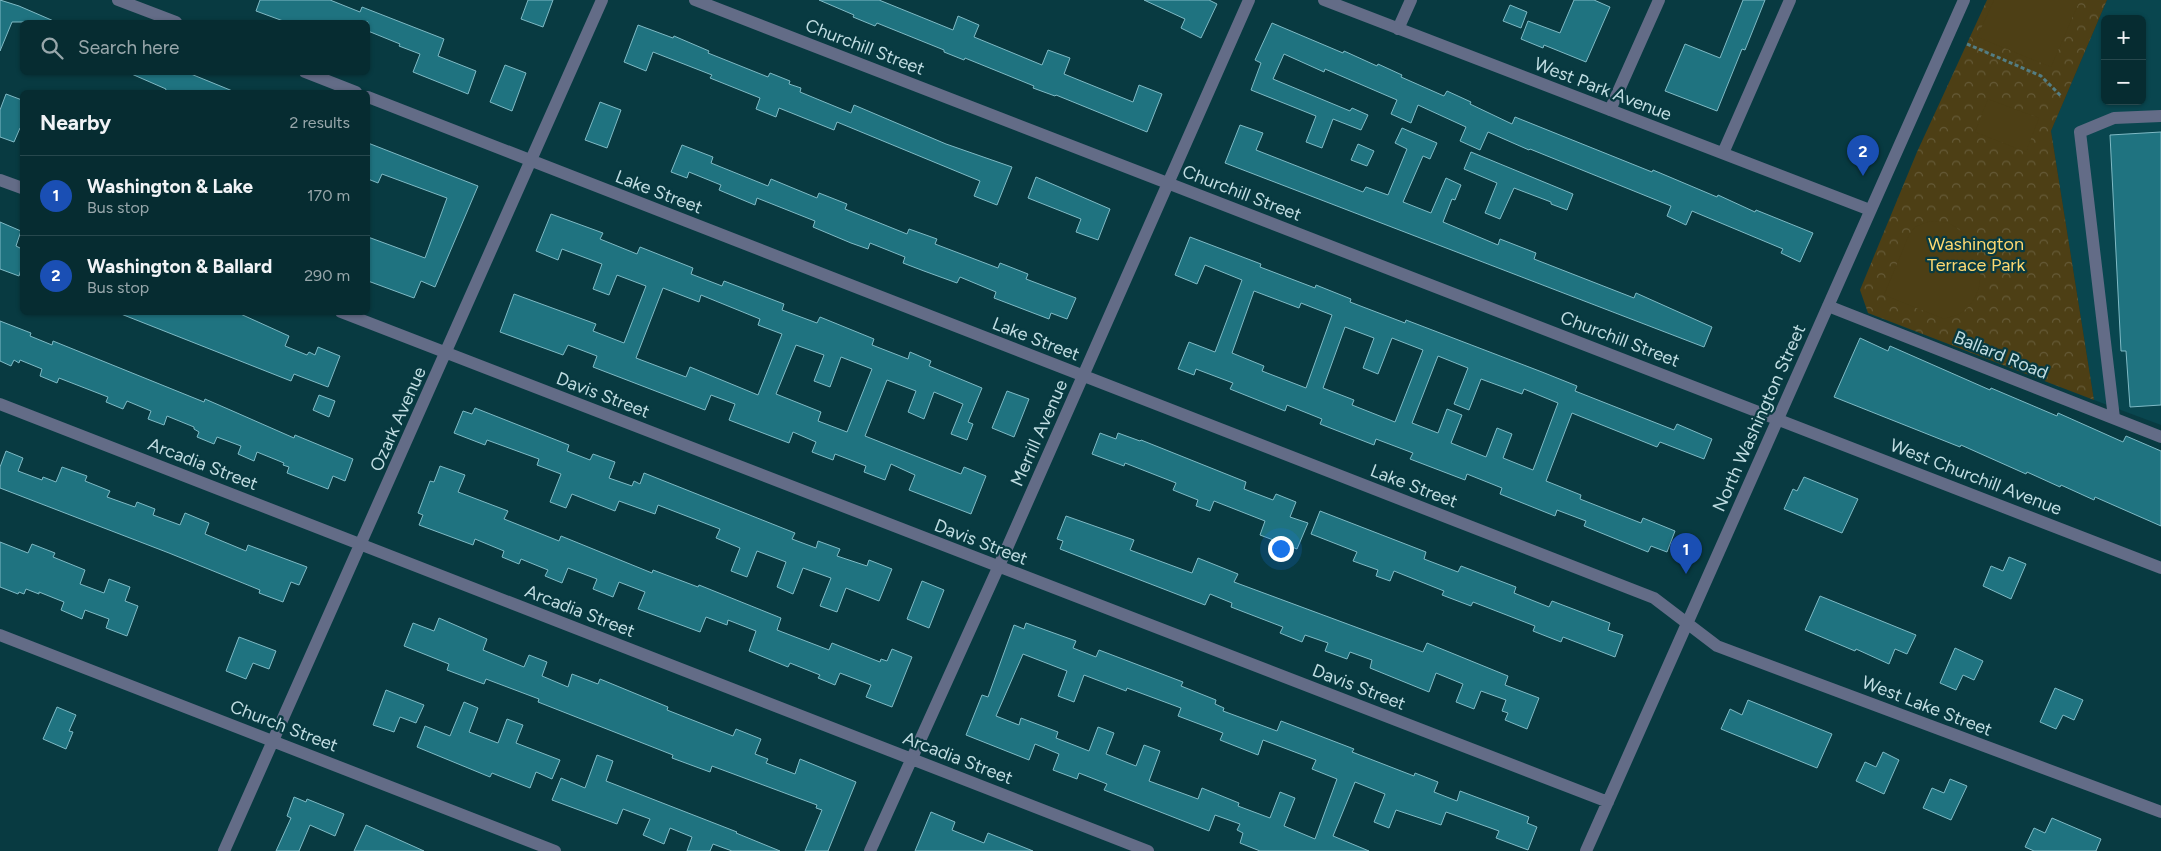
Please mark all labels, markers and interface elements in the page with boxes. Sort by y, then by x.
street label: Churchill Street [802,14,928,80]
map controls [2101,15,2146,105]
button: + [2101,15,2146,60]
search box [20,20,370,75]
icon: search [38,34,66,62]
text: Search here [78,36,180,59]
street label: West Park Avenue [1531,53,1675,125]
button: − [2101,60,2146,105]
text: Nearby [40,110,111,135]
text: 2 results [290,113,350,132]
pin: 2 [1847,135,1879,176]
street label: Churchill Street [1179,160,1305,226]
street label: Lake Street [612,165,706,219]
text: Washington & Lake [87,175,253,198]
text: 1 [53,186,59,205]
text: 170 m [307,186,350,205]
text: Bus stop [87,198,149,217]
park label: Washington Terrace Park [1927,233,2025,276]
text: Washington & Ballard [87,255,272,278]
text: 2 [51,266,61,285]
text: 290 m [304,266,350,285]
text: Bus stop [87,278,149,297]
street label: Churchill Street [1557,306,1683,372]
street label: Lake Street [989,312,1083,366]
street label: North Washington Street [1708,321,1810,515]
street label: Ballard Road [1951,326,2051,384]
street label: Ozark Avenue [365,363,431,475]
street label: Davis Street [553,367,653,423]
street label: Merrill Avenue [1006,376,1072,490]
street label: Arcadia Street [145,433,261,495]
street label: West Churchill Avenue [1887,434,2065,520]
street label: Lake Street [1367,459,1461,513]
street label: Davis Street [931,514,1031,570]
pin: 1 [1670,533,1702,574]
your location [1268,536,1294,562]
street label: Arcadia Street [522,580,638,642]
street label: Davis Street [1309,659,1409,715]
street label: West Lake Street [1859,671,1995,741]
street label: Church Street [227,695,341,757]
street label: Arcadia Street [900,727,1016,789]

